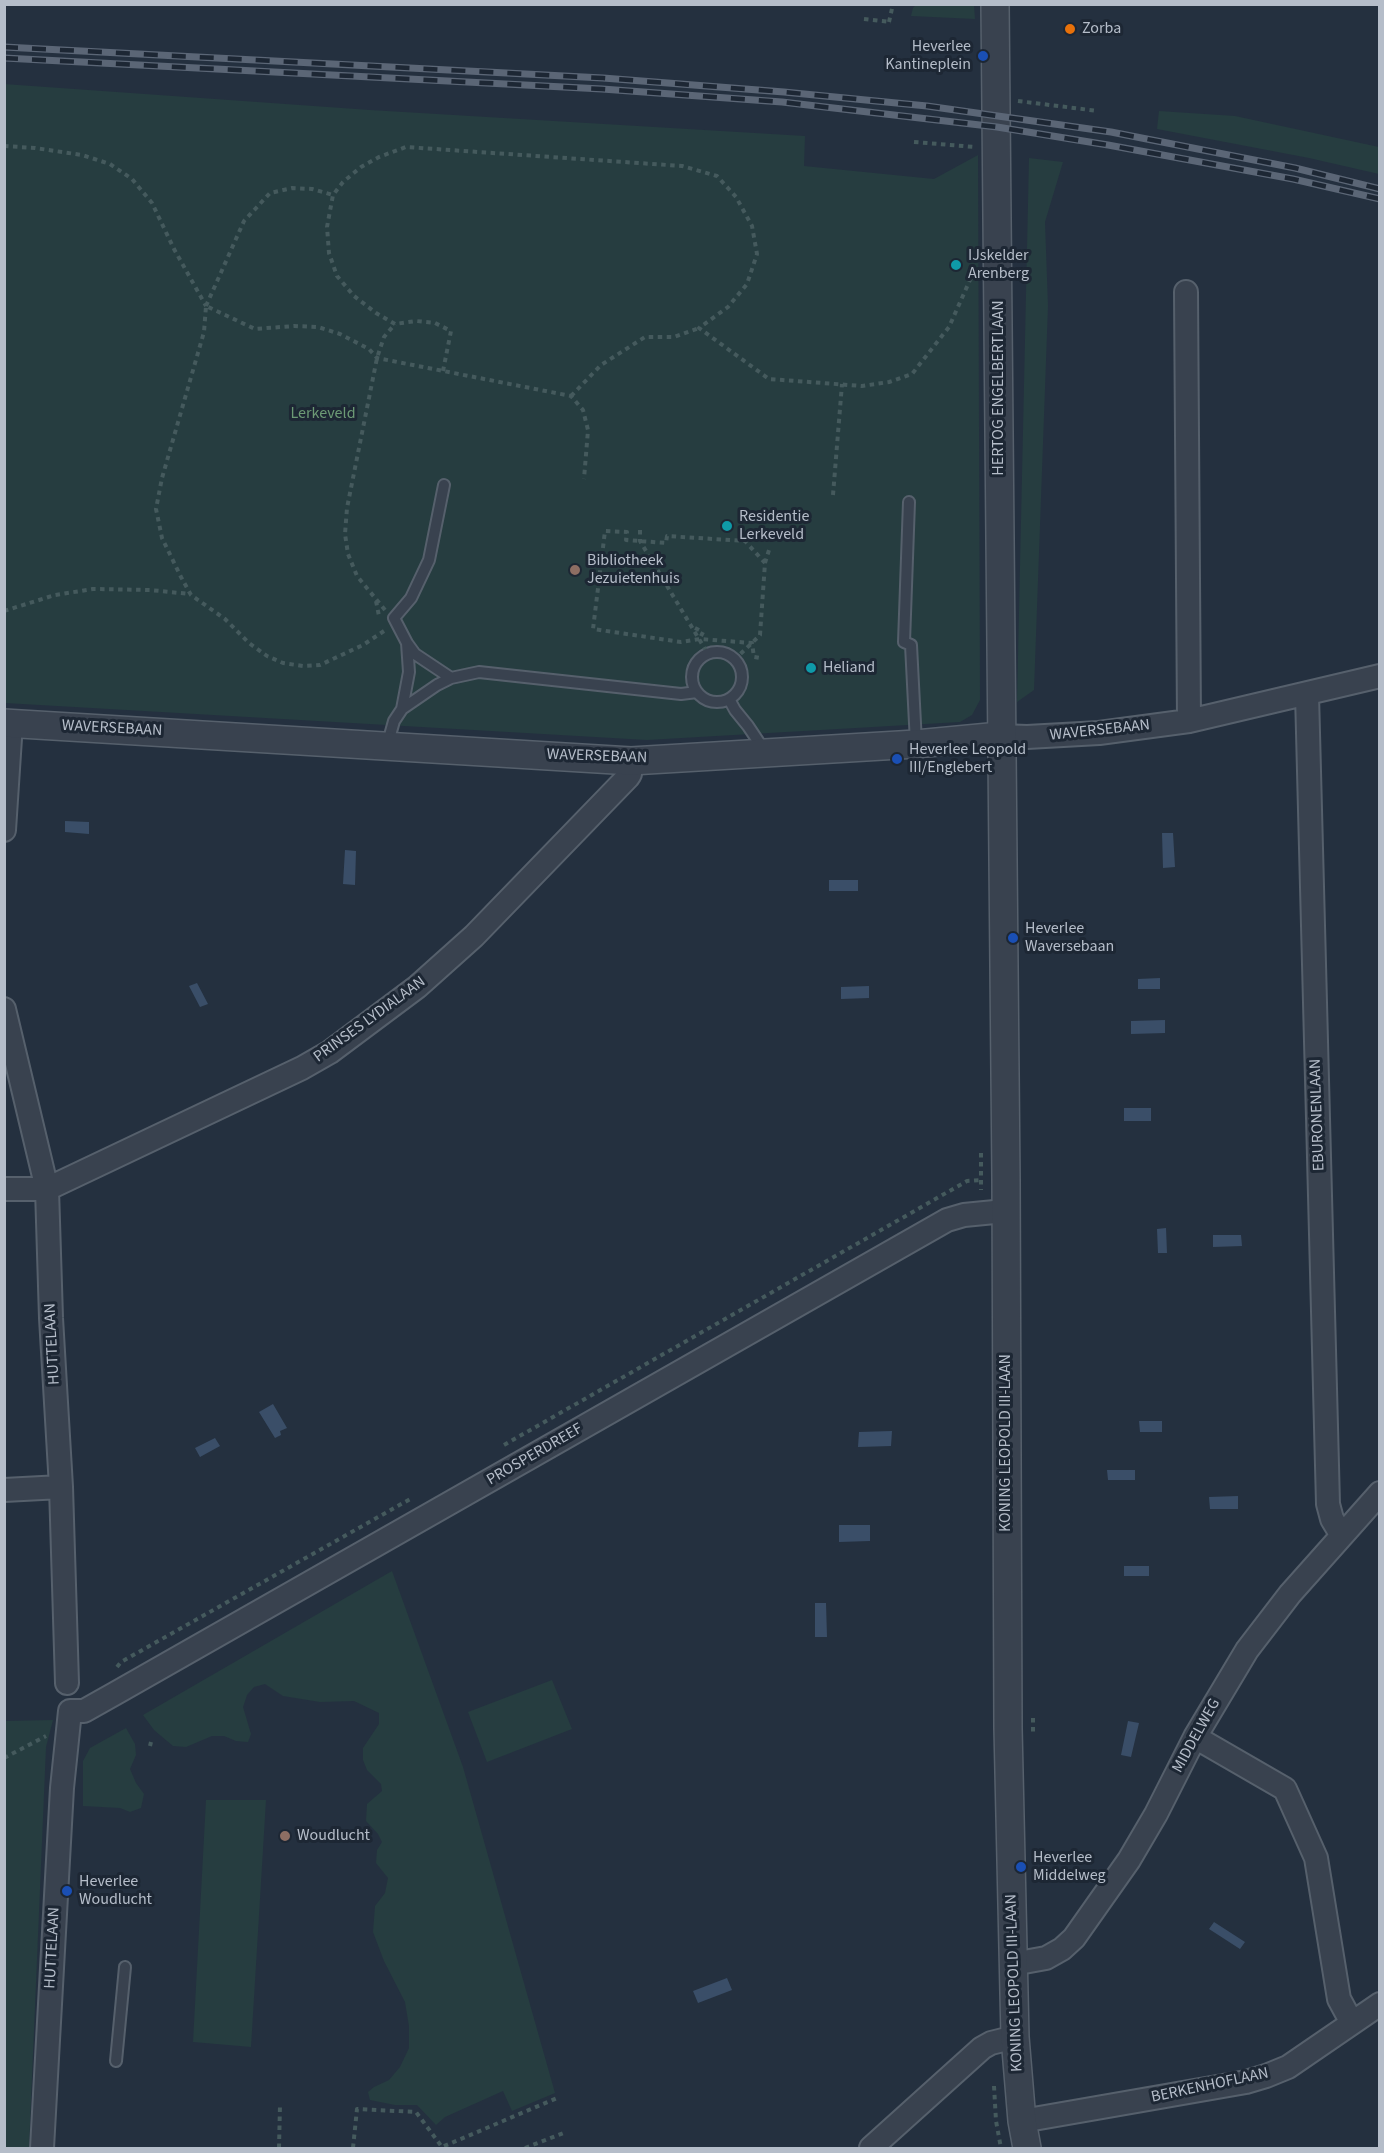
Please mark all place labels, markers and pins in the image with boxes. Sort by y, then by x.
place label: Zorba [1082,19,1121,39]
marker: Zorba [1063,22,1077,36]
place label: Heverlee Kantineplein [885,37,971,75]
marker: Heverlee Kantineplein [976,49,990,63]
place label: IJskelder Arenberg [968,246,1029,284]
marker: IJskelder Arenberg [949,258,963,272]
place label: Residentie Lerkeveld [739,507,809,545]
marker: Residentie Lerkeveld [720,519,734,533]
place label: Bibliotheek Jezuietenhuis [587,551,680,589]
marker: Bibliotheek Jezuietenhuis [568,563,582,577]
place label: Heliand [823,658,875,678]
marker: Heliand [804,661,818,675]
place label: Heverlee Leopold III/Englebert [909,740,1026,778]
marker: Heverlee Leopold III/Englebert [890,752,904,766]
place label: Heverlee Waversebaan [1025,919,1114,957]
marker: Heverlee Waversebaan [1006,931,1020,945]
place label: Woudlucht [297,1826,370,1846]
marker: Woudlucht [278,1829,292,1843]
place label: Heverlee Middelweg [1033,1848,1106,1886]
marker: Heverlee Middelweg [1014,1860,1028,1874]
place label: Heverlee Woudlucht [79,1872,152,1910]
marker: Heverlee Woudlucht [60,1884,74,1898]

